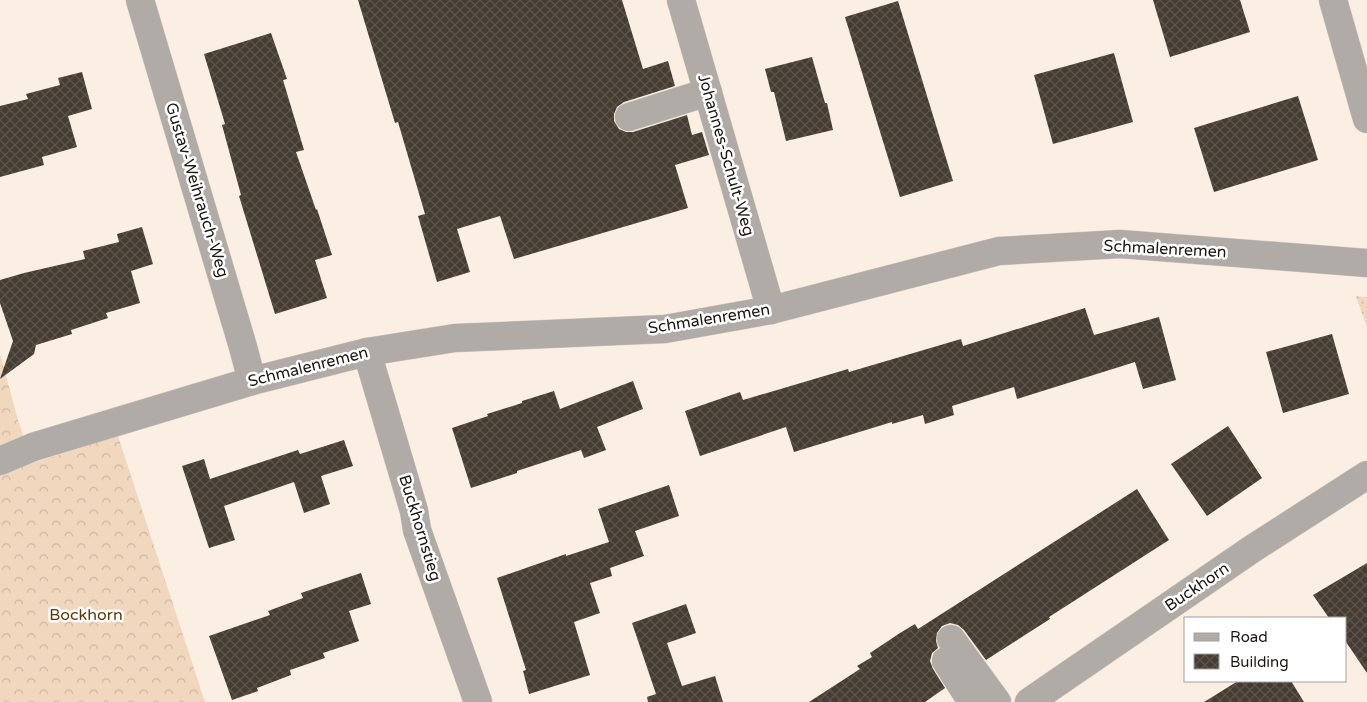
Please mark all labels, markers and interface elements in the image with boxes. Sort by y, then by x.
street label: Johannes-Schult-Weg [693,72,759,238]
street label: Gustav-Weihrauch-Weg [161,100,233,280]
street label: Schmalenremen [1103,236,1227,262]
street label: Schmalenremen [647,299,771,339]
street label: Schmalenremen [246,342,370,392]
street label: Buckhornstieg [394,472,446,584]
street label: Buckhorn [1161,558,1233,616]
park label: Bockhorn [49,605,123,625]
legend [1184,617,1347,682]
text: Road [1230,628,1268,646]
text: Building [1230,653,1289,671]

